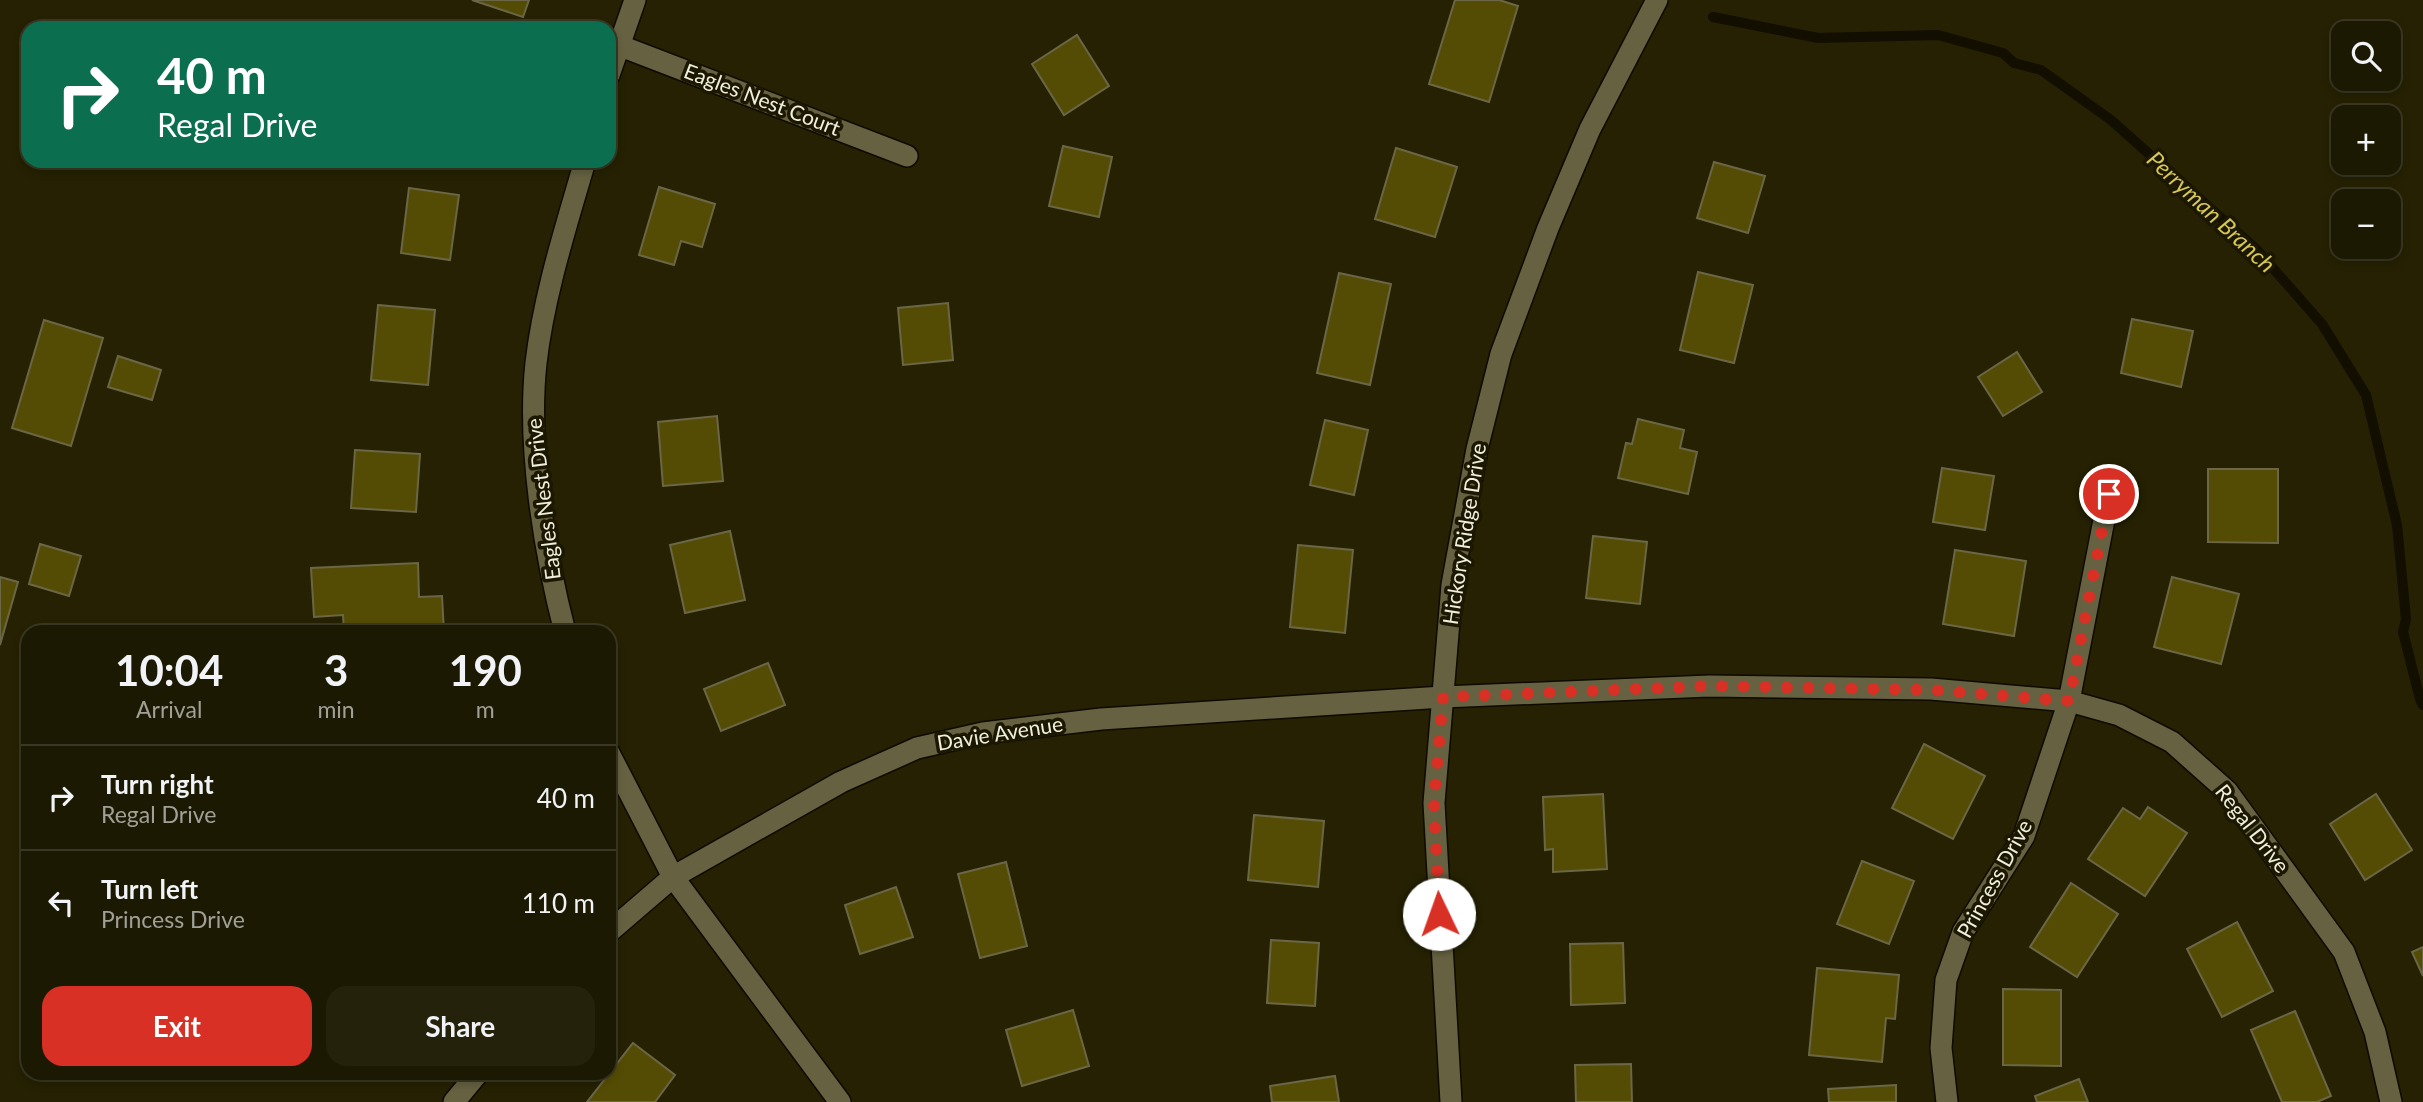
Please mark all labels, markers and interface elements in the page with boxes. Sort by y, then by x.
map controls [2331,21,2401,259]
button: search [2331,21,2401,91]
text: 40 m [157,46,267,104]
icon: right [42,49,133,140]
street label: Eagles Nest Court [681,57,845,140]
text: Regal Drive [157,105,317,144]
button: + [2331,105,2401,175]
water label: Perryman Branch [2142,145,2282,278]
button: − [2331,189,2401,259]
street label: Eagles Nest Drive [520,417,565,581]
street label: Hickory Ridge Drive [1437,441,1490,626]
pin [2079,464,2139,524]
icon: arrive [2090,475,2128,513]
text: 10:04 [115,645,223,695]
text: 3 [324,645,348,695]
text: 190 [449,645,522,695]
text: Arrival [136,695,202,723]
text: min [317,695,355,723]
text: m [476,695,495,723]
street label: Davie Avenue [935,710,1064,755]
text: Turn right [101,768,214,800]
icon: right [42,779,80,817]
street label: Regal Drive [2211,779,2295,877]
text: 40 m [537,782,595,814]
text: Regal Drive [101,800,216,828]
street label: Princess Drive [1951,815,2036,942]
text: Turn left [101,873,198,905]
position arrow [1402,877,1476,951]
icon: left [42,884,80,922]
text: 110 m [522,887,595,919]
text: Princess Drive [101,905,245,933]
button: Exit [42,986,312,1066]
button: Share [326,986,595,1066]

